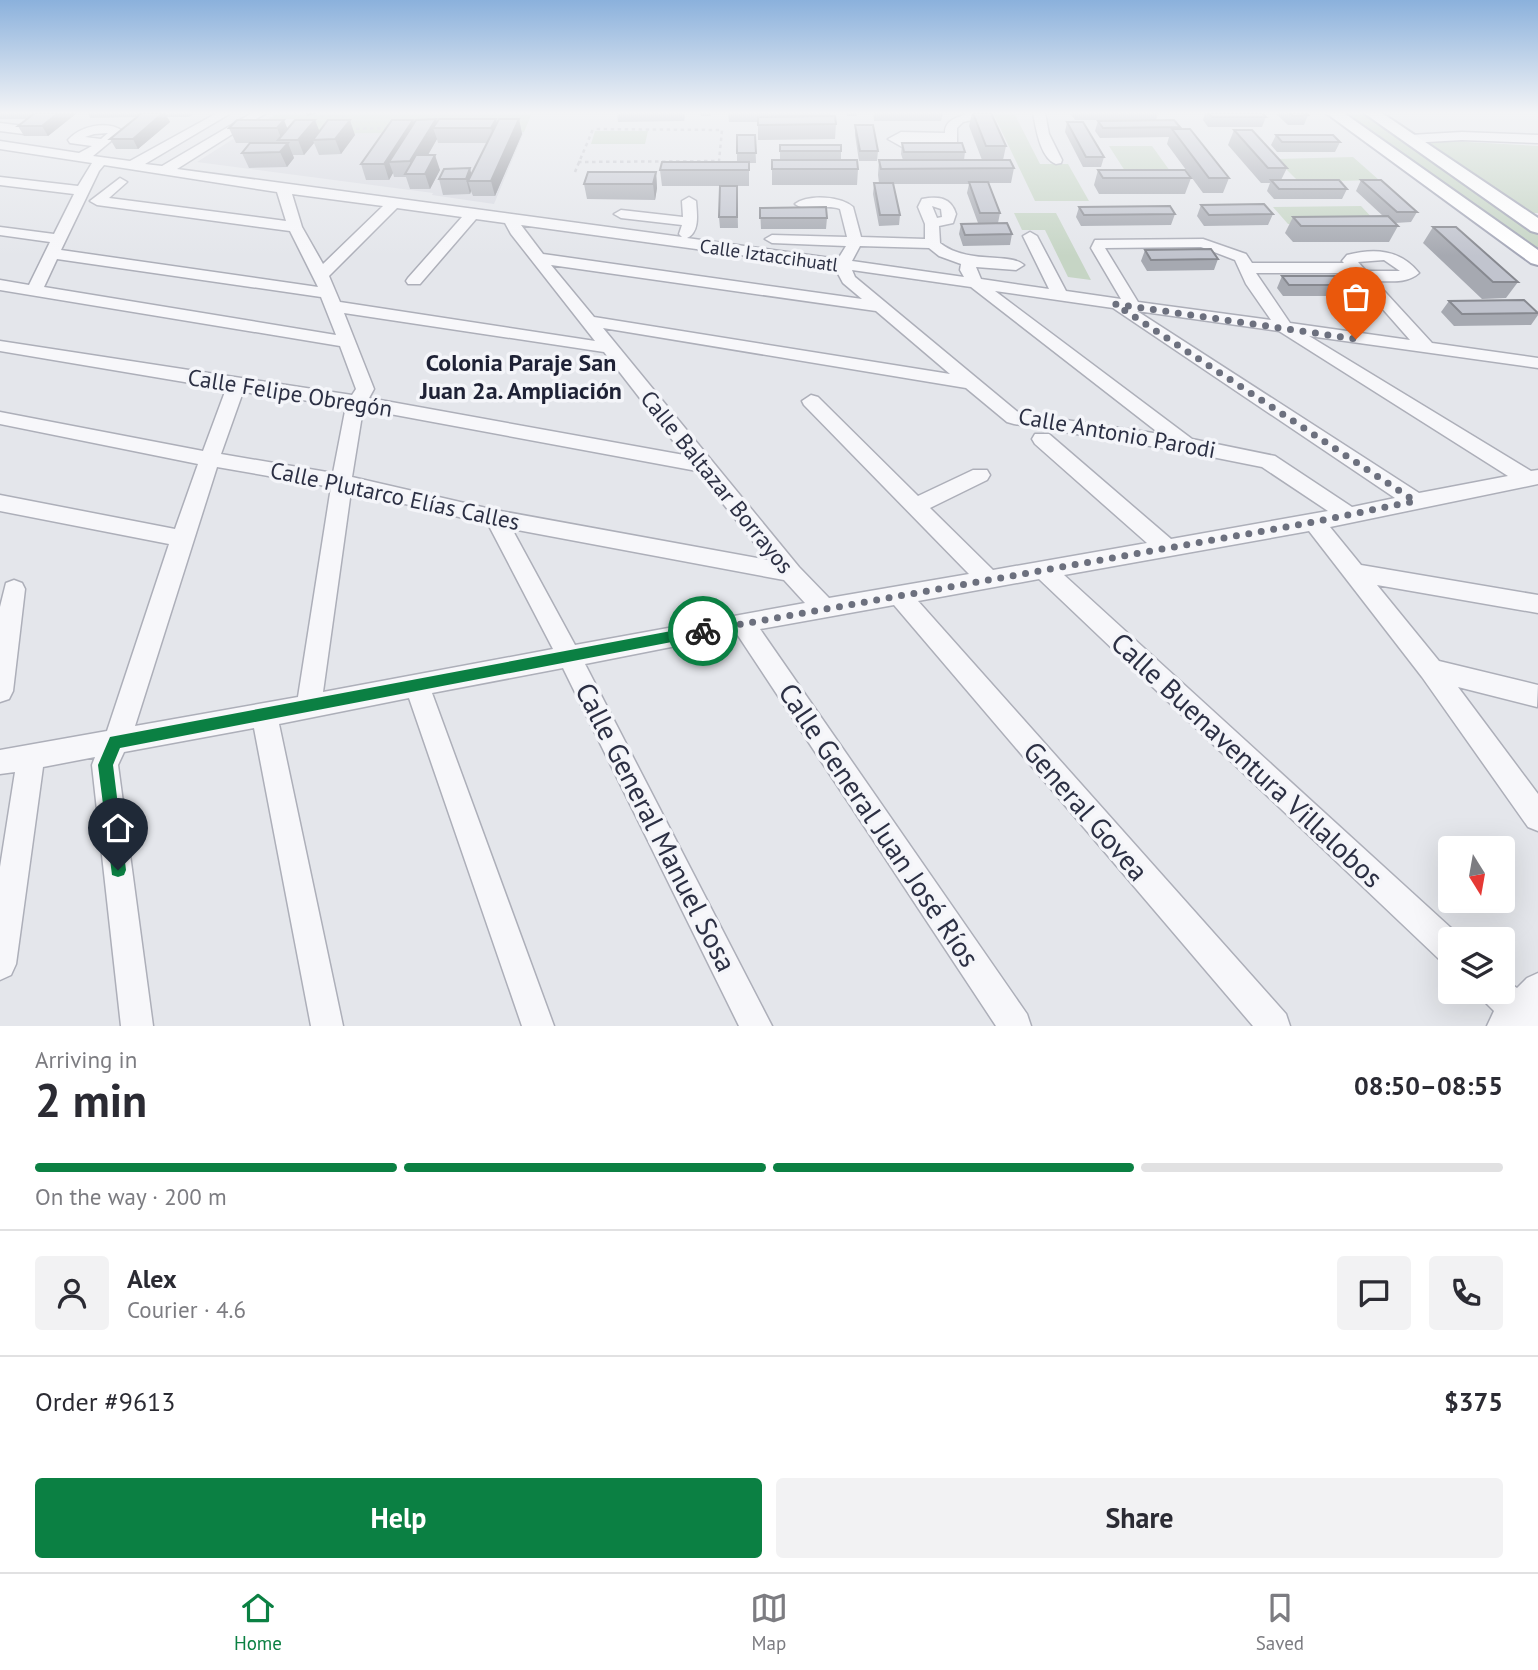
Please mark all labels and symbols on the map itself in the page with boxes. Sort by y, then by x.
street label: Calle Iztaccihuatl [698,233,840,277]
pin [1326,267,1386,339]
district label: Colonia Paraje San Juan 2a. Ampliación [419,347,622,406]
street label: Calle Felipe Obregón [186,362,394,423]
street label: Calle Baltazar Borrayos [635,384,800,579]
street label: Calle Antonio Parodi [1016,401,1218,464]
street label: Calle Plutarco Elías Calles [268,455,522,536]
courier [668,596,738,666]
street label: Calle Buenaventura Villalobos [1104,624,1391,895]
street label: Calle General Manuel Sosa [567,676,745,977]
street label: Calle General Juan José Ríos [771,676,988,974]
street label: General Govea [1016,733,1157,888]
pin [88,798,148,870]
north arrow [1438,836,1516,914]

